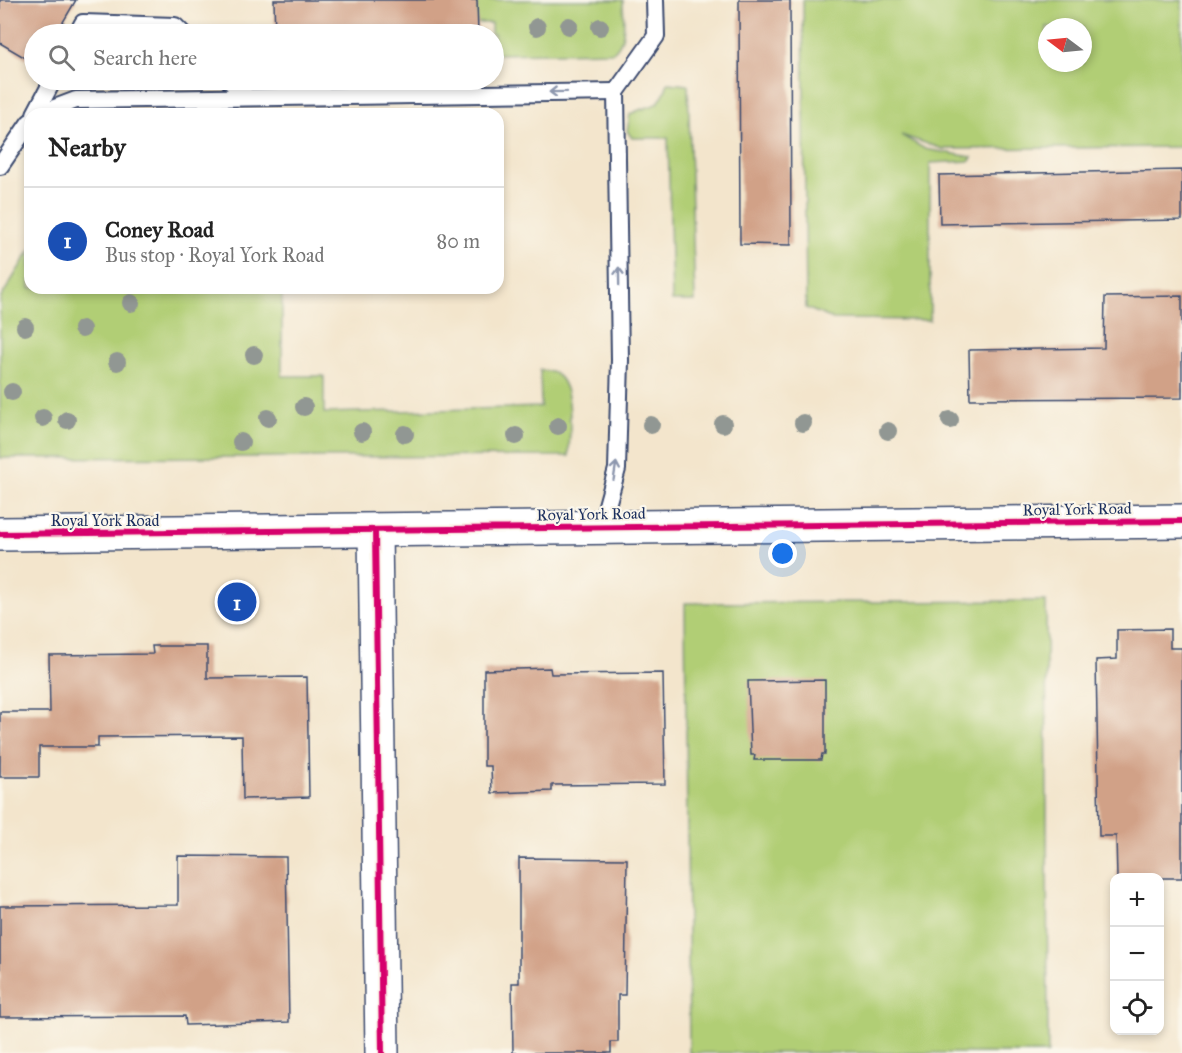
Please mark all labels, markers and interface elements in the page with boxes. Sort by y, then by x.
north arrow [1038,18,1092,72]
search box [24,24,504,90]
icon: search [45,41,78,74]
text: Search here [93,44,197,71]
one-way arrow [548,86,568,98]
text: Nearby [48,131,126,163]
text: Coney Road [105,216,214,243]
text: 1 [64,229,71,253]
text: 80 m [437,229,480,253]
text: Bus stop · Royal York Road [105,243,325,267]
one-way arrow [613,266,625,286]
one-way arrow [610,461,621,481]
street label: Royal York Road [1022,499,1132,519]
street label: Royal York Road [536,504,646,524]
street label: Royal York Road [50,511,160,530]
your location [768,539,797,568]
pin: 1 [218,580,256,624]
map controls [1110,873,1164,1035]
button: + [1110,873,1164,927]
button: − [1110,927,1164,981]
button: locate [1110,981,1164,1035]

